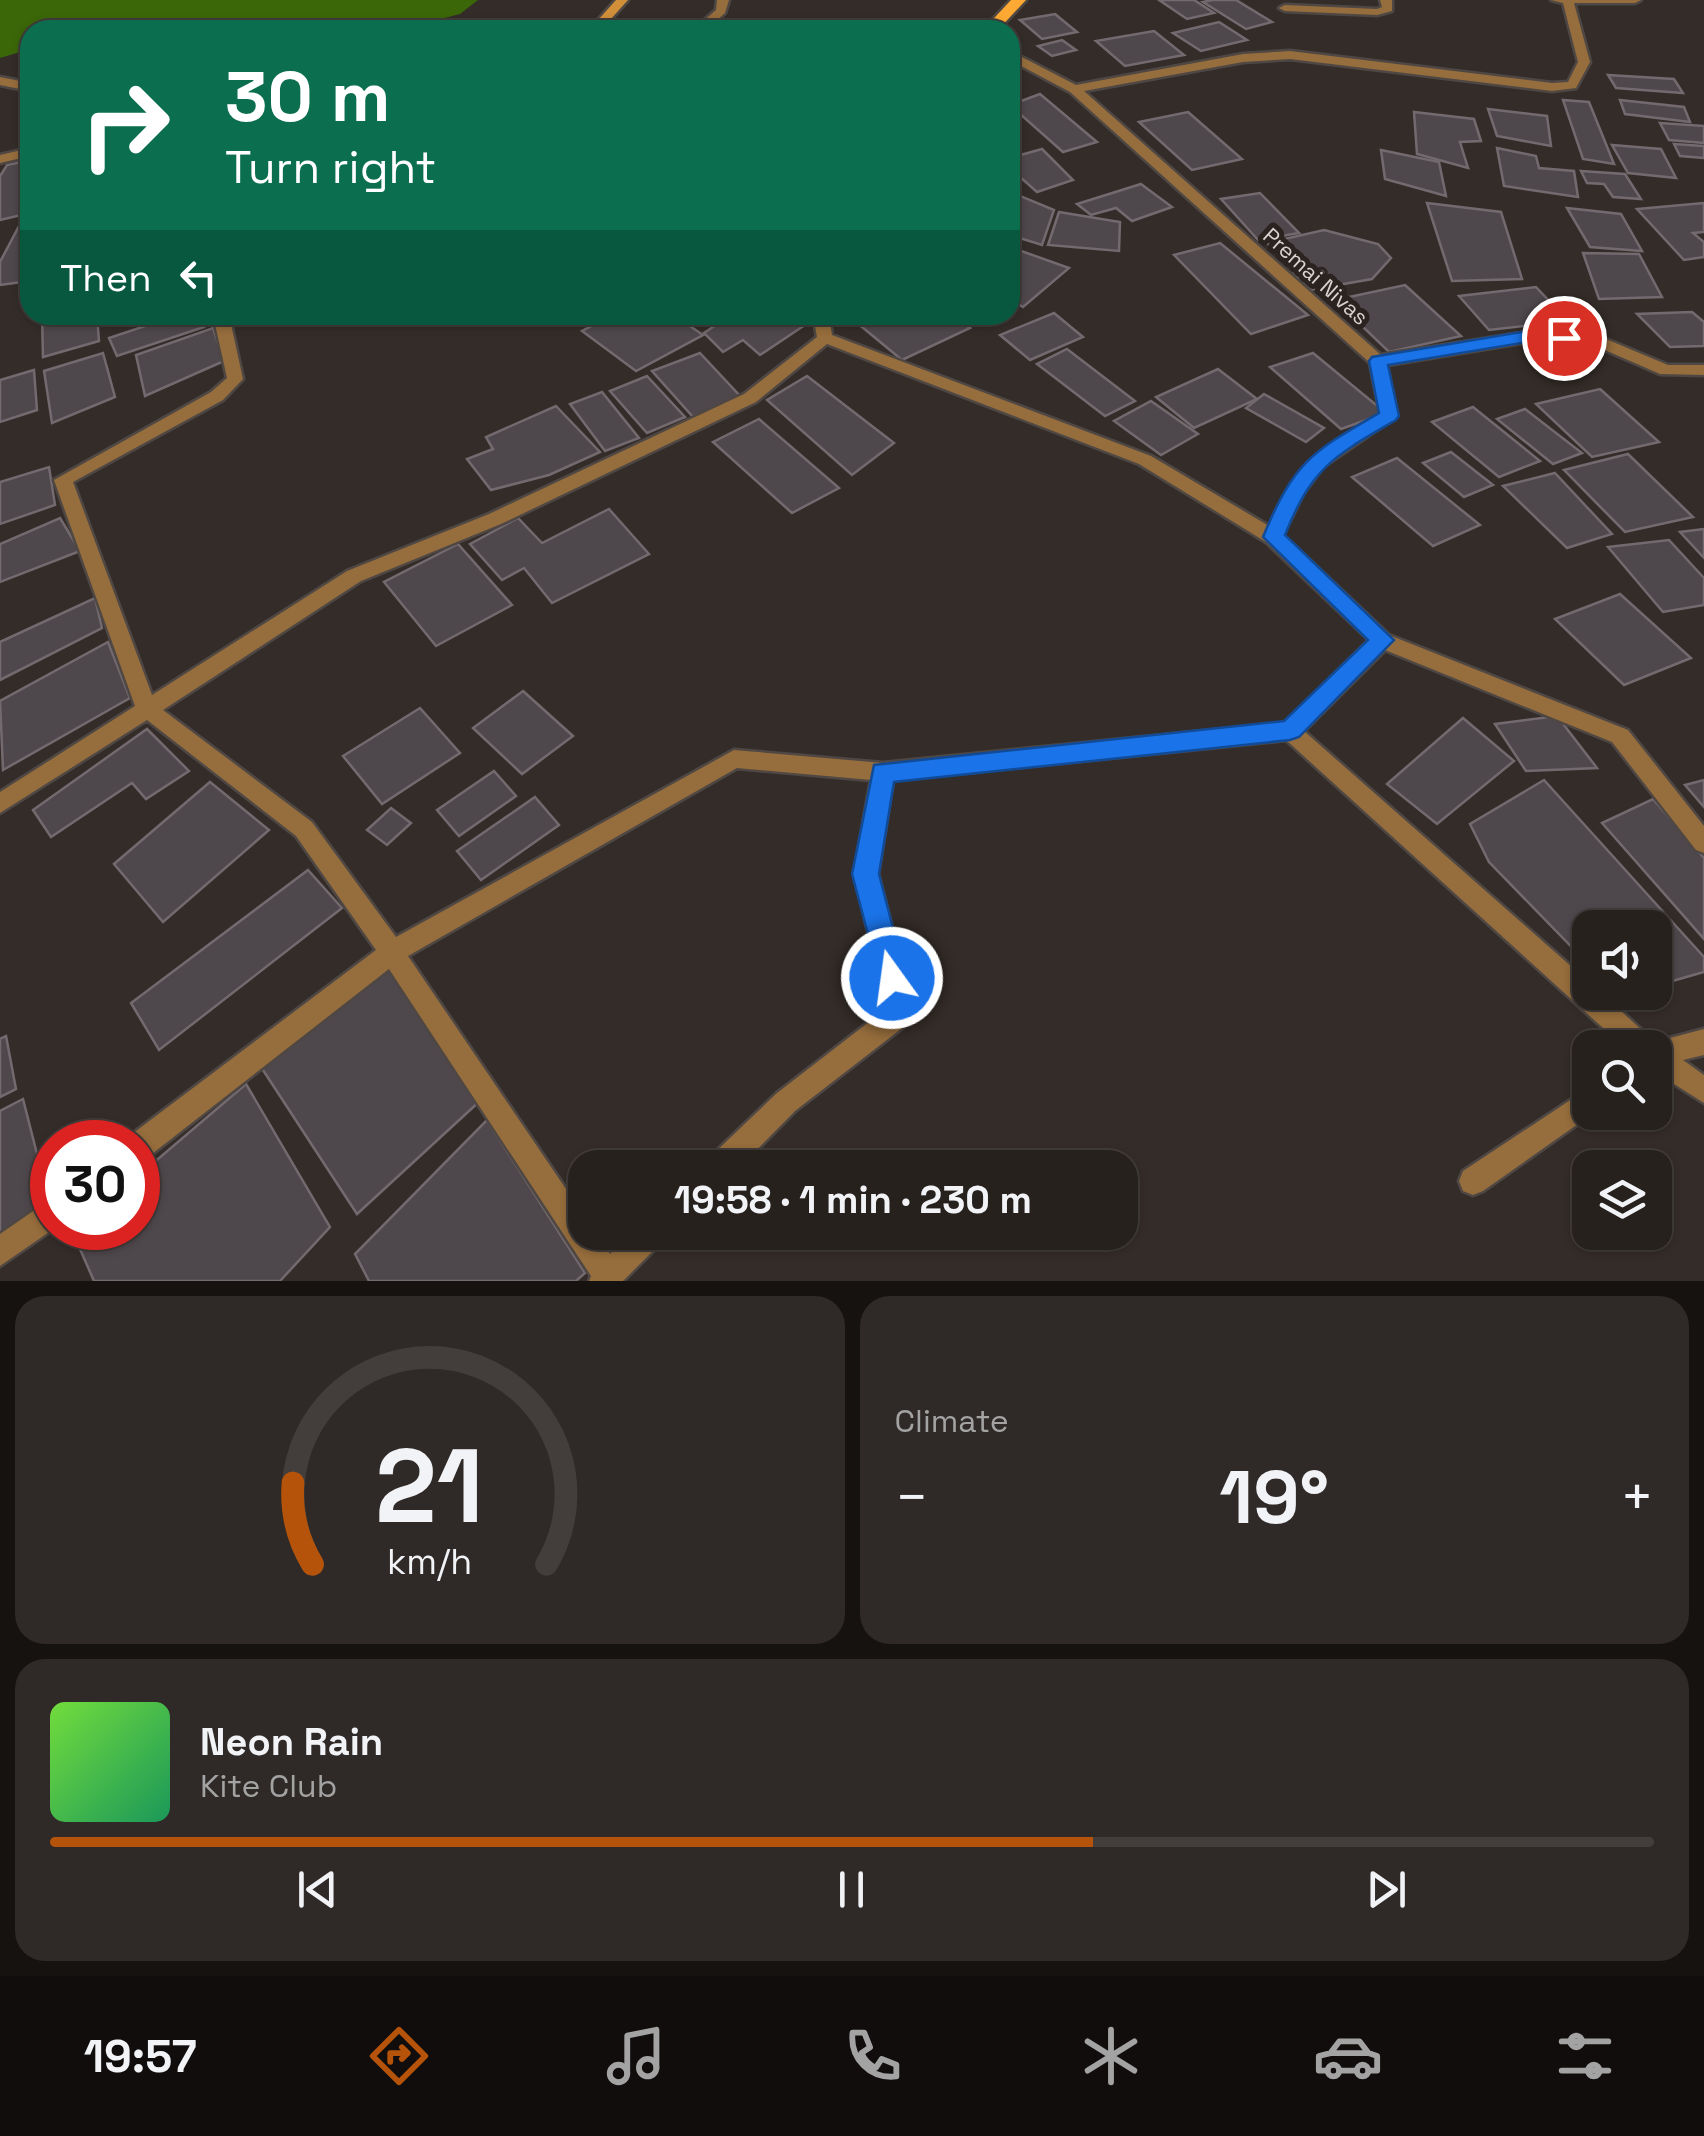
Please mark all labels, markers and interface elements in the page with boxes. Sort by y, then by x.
text: 30 m [225,52,390,141]
icon: right [60,60,190,190]
text: Turn right [225,139,436,196]
street label: Premai Nivas [1257,221,1375,331]
icon: left [171,250,226,305]
text: Then [60,254,151,302]
pin [1522,296,1607,381]
icon: arrive [1537,311,1592,366]
map controls [1572,910,1672,1250]
button: sound [1572,910,1672,1010]
position arrow [840,926,944,1030]
button: search [1572,1030,1672,1130]
speed limit sign: 30 [30,1120,160,1250]
button: layers [1572,1150,1672,1250]
text: 19:58 · 1 min · 230 m [674,1176,1032,1224]
text: Climate [895,1401,1009,1441]
text: 21 [375,1420,484,1552]
text: 19° [1219,1449,1329,1545]
text: − [895,1462,929,1532]
text: + [1620,1462,1654,1532]
text: km/h [387,1539,472,1584]
text: Neon Rain [200,1718,383,1766]
text: Kite Club [200,1766,337,1806]
icon: previous [290,1862,345,1917]
icon: pause [824,1862,879,1917]
icon: next [1359,1862,1414,1917]
icon: directions [364,2021,434,2091]
icon: music [601,2021,671,2091]
icon: phone [838,2021,908,2091]
icon: climate [1076,2021,1146,2091]
icon: car [1313,2021,1383,2091]
icon: filters [1550,2021,1620,2091]
text: 19:57 [84,2028,197,2085]

